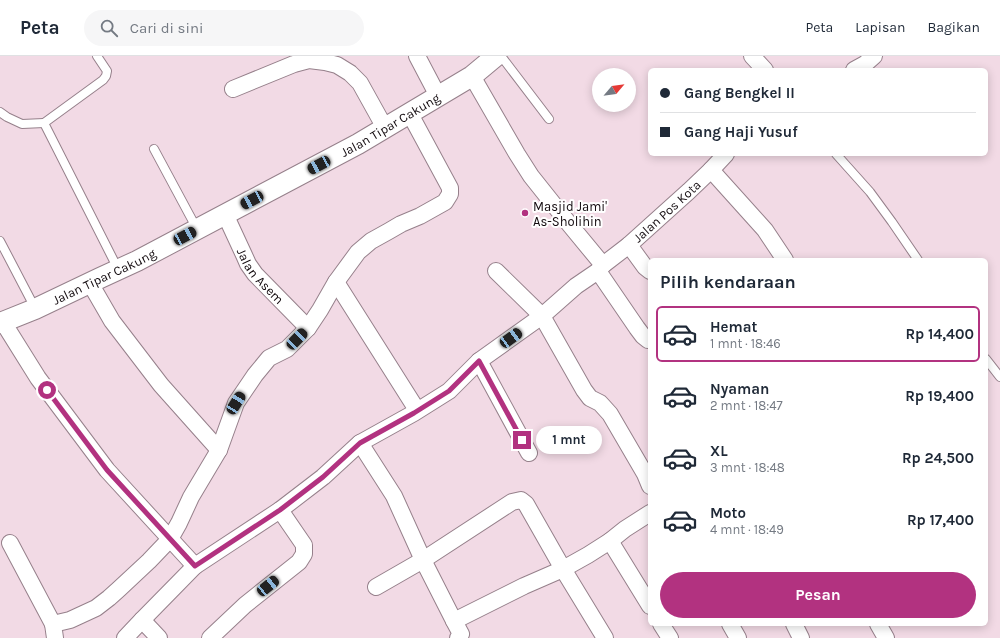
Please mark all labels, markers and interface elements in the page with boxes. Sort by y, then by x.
search box [84,10,364,46]
text: Peta [20,17,60,39]
icon: search [98,17,120,39]
text: Cari di sini [130,19,203,37]
text: Peta [805,19,833,36]
text: Lapisan [855,19,905,36]
text: Bagikan [927,19,980,36]
north arrow [592,68,636,112]
map controls [592,68,636,112]
text: Gang Bengkel II [684,84,795,102]
street label: Jalan Tipar Cakung [338,89,443,159]
text: Gang Haji Yusuf [684,123,798,141]
car [306,154,332,176]
street label: Jalan Pos Kota [630,177,703,245]
car [239,189,265,211]
place label: Masjid Jami' As-Sholihin [533,199,607,229]
marker: Masjid Jami' As-Sholihin [520,208,530,218]
car [172,225,198,247]
street label: Jalan Tipar Cakung [50,245,159,307]
street label: Jalan Asem [234,246,287,307]
text: Pilih kendaraan [660,271,796,293]
icon: car [662,316,698,352]
text: Hemat [710,318,757,336]
text: Rp 14,400 [905,325,974,343]
car [284,326,310,352]
car [498,326,524,350]
text: 1 mnt · 18:46 [710,336,781,351]
icon: car [662,378,698,414]
text: Nyaman [710,380,769,398]
route start [38,381,56,399]
text: Rp 19,400 [905,387,974,405]
car [225,390,247,416]
text: 2 mnt · 18:47 [710,398,783,413]
callout: 1 mnt [536,426,602,454]
route end [513,431,531,449]
text: 1 mnt [552,432,586,447]
icon: car [662,440,698,476]
text: XL [710,442,728,460]
text: Rp 24,500 [902,449,974,467]
text: 3 mnt · 18:48 [710,460,785,475]
icon: car [662,502,698,538]
text: Moto [710,504,746,522]
text: Rp 17,400 [907,511,974,529]
text: 4 mnt · 18:49 [710,522,784,537]
button: Pesan [660,572,976,618]
car [255,574,281,598]

